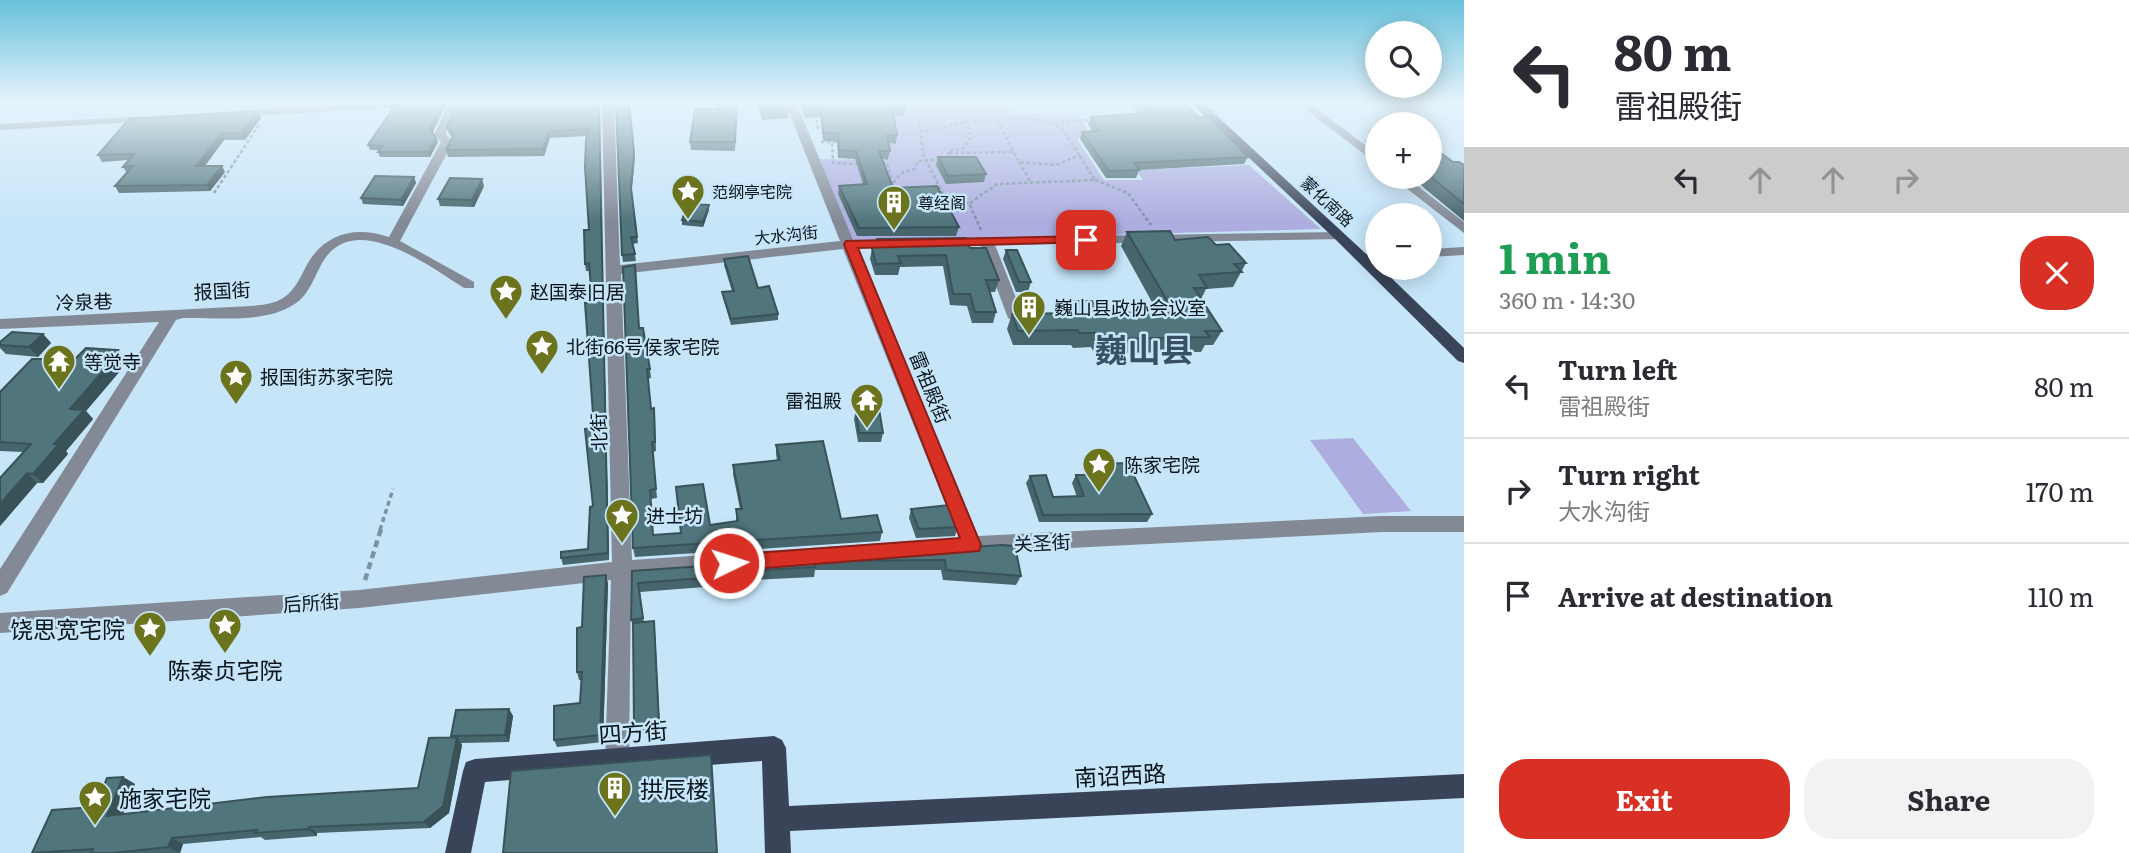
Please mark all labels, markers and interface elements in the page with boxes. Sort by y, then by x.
text: 80 m [1614,13,1732,86]
map controls [1365,21,1442,280]
button: search [1365,21,1442,98]
icon: left [1499,28,1590,119]
text: 雷祖殿街 [1614,80,1742,128]
button: + [1365,112,1442,189]
icon: left [1668,161,1706,199]
icon: ahead [1741,161,1779,199]
icon: ahead [1814,161,1852,199]
icon: right [1887,161,1925,199]
street label: 蒙化南路 [1296,170,1360,232]
place icon: 范纲亭宅院 [669,172,707,221]
place label: 范纲亭宅院 [712,179,792,203]
building icon: 尊经阁 [875,183,913,232]
place label: 尊经阁 [918,190,966,214]
button: − [1365,203,1442,280]
pin [1056,210,1116,270]
street label: 大水沟街 [753,219,819,249]
icon: arrive [1067,221,1105,259]
text: 1 min [1499,225,1611,287]
button: close [2020,236,2094,310]
place icon: 赵国泰旧居 [487,272,525,321]
street label: 报国街 [193,275,251,305]
place label: 赵国泰旧居 [530,277,625,305]
text: 360 m · 14:30 [1499,282,1635,316]
street label: 冷泉巷 [55,286,113,316]
building icon: 巍山县政协会议室 [1010,288,1048,337]
place label: 巍山县政协会议室 [1054,293,1206,321]
district label: 巍山县 [1095,323,1194,372]
place icon: 北街66号侯家宅院 [523,327,561,376]
place label: 北街66号侯家宅院 [566,332,719,360]
temple icon: 等觉寺 [40,342,78,391]
place label: 等觉寺 [84,347,141,375]
street label: 雷祖殿街 [904,347,958,427]
text: Turn left [1558,349,1677,388]
place icon: 报国街苏家宅院 [217,357,255,406]
place label: 报国街苏家宅院 [260,362,393,390]
text: 80 m [2034,366,2094,405]
icon: left [1499,367,1537,405]
temple icon: 雷祖殿 [848,381,886,430]
place label: 雷祖殿 [785,386,842,414]
text: 雷祖殿街 [1558,388,1650,422]
street label: 北街 [583,413,613,451]
place icon: 陈家宅院 [1080,445,1118,494]
place label: 陈家宅院 [1124,450,1200,478]
text: Turn right [1558,454,1700,493]
text: 170 m [2026,471,2094,510]
icon: right [1499,472,1537,510]
text: 大水沟街 [1558,493,1650,527]
place icon: 进士坊 [603,496,641,545]
place label: 进士坊 [646,501,703,529]
position arrow [692,526,766,600]
street label: 关圣街 [1013,527,1071,557]
text: Arrive at destination [1558,576,1833,615]
text: 110 m [2027,576,2094,615]
icon: arrive [1499,577,1537,615]
street label: 后所街 [282,586,340,618]
place icon: 陈泰贞宅院 [206,606,244,655]
place icon: 饶思宽宅院 [131,609,169,658]
place label: 饶思宽宅院 [10,611,125,645]
place label: 陈泰贞宅院 [168,652,283,686]
street label: 四方街 [597,712,669,750]
street label: 南诏西路 [1073,755,1167,793]
button: Exit [1499,759,1790,839]
button: Share [1804,759,2094,839]
building icon: 拱辰楼 [596,769,634,818]
place label: 拱辰楼 [640,771,709,805]
place icon: 施家宅院 [76,778,114,827]
place label: 施家宅院 [119,780,211,814]

